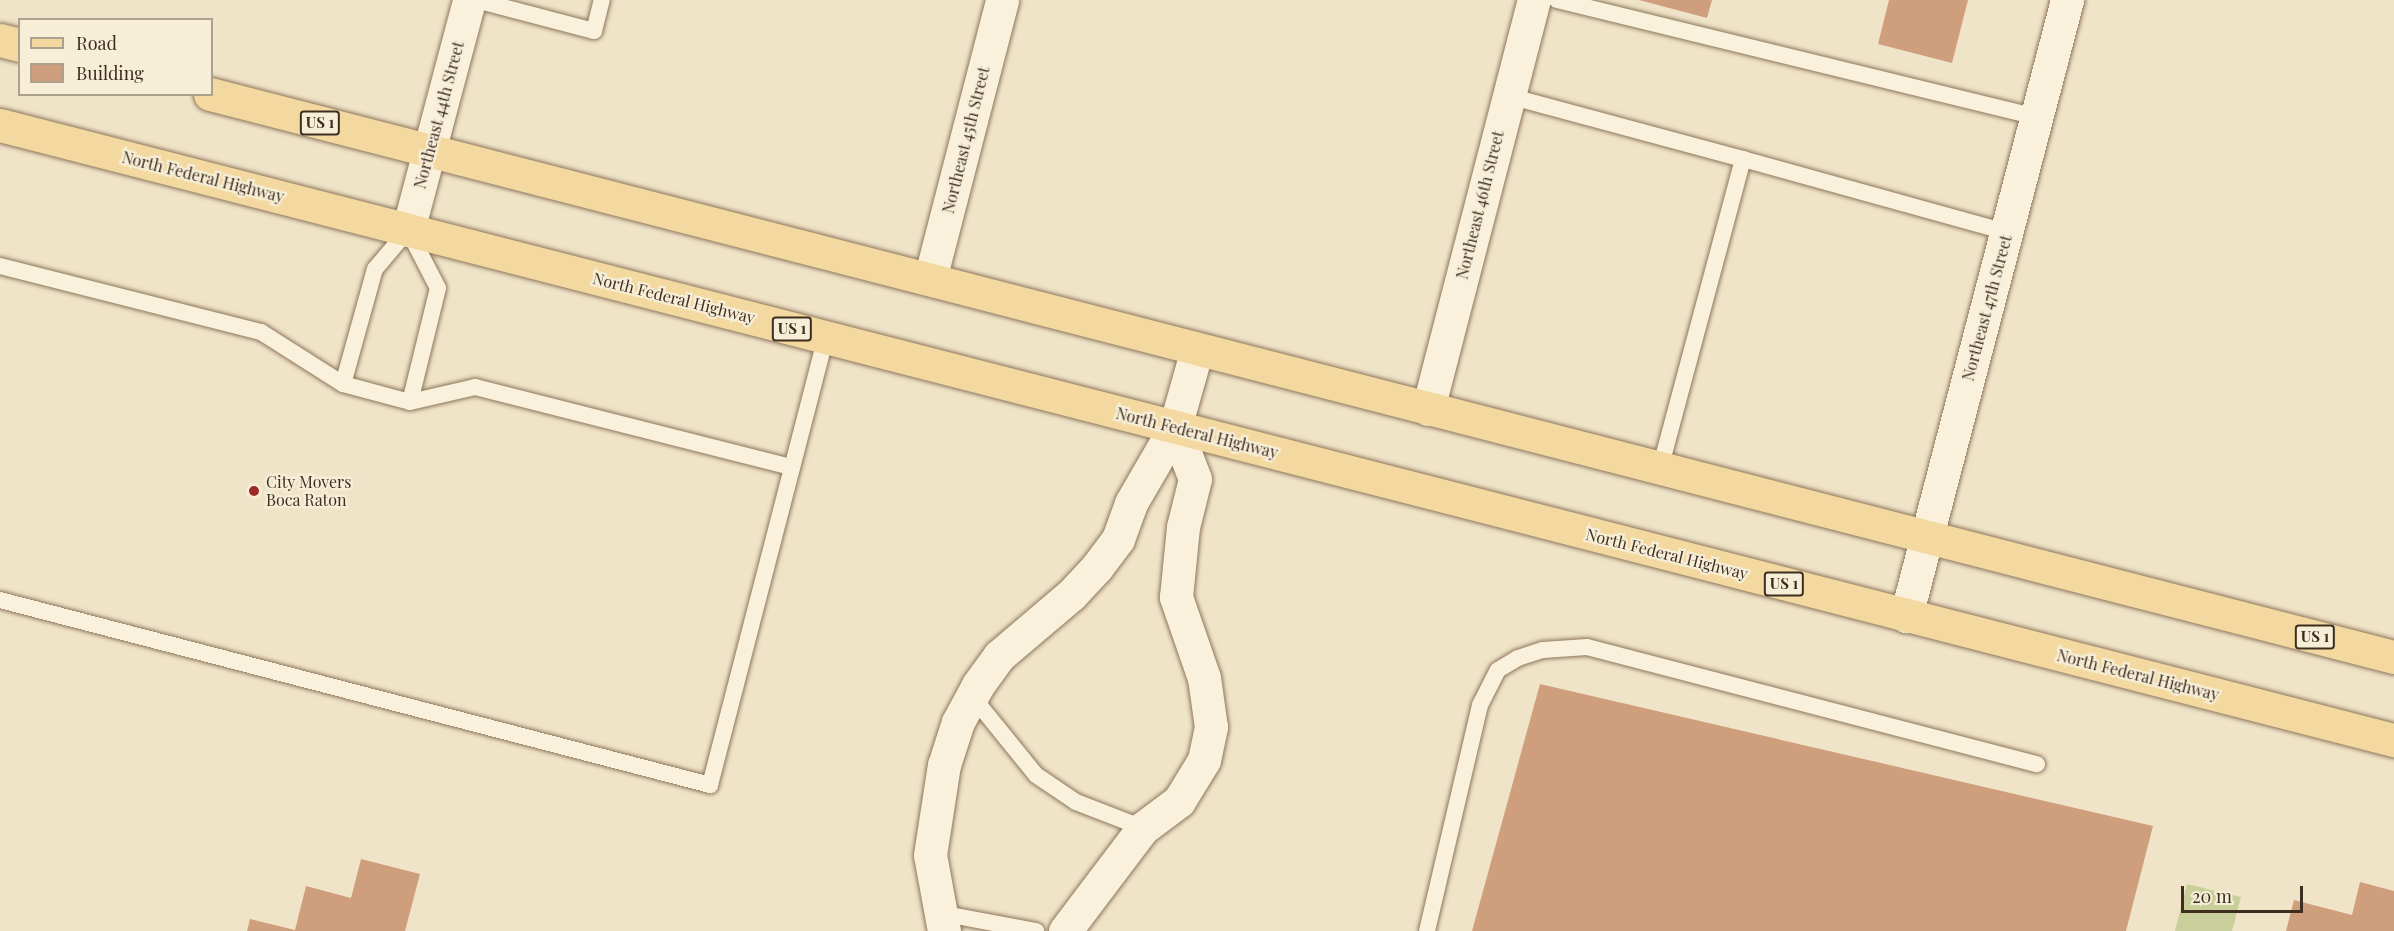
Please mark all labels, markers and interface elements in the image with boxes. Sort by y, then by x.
legend [18,18,213,96]
text: Road [76,31,117,55]
street label: Northeast 44th Street [410,39,468,191]
text: Building [76,61,144,85]
street label: Northeast 45th Street [938,64,994,216]
road number: US 1 [299,111,341,135]
street label: Northeast 46th Street [1452,128,1508,282]
street label: North Federal Highway [120,148,286,206]
street label: Northeast 47th Street [1958,233,2016,383]
street label: North Federal Highway [591,269,757,327]
road number: US 1 [771,317,813,341]
street label: North Federal Highway [1114,404,1280,462]
place label: City Movers Boca Raton [266,472,352,510]
marker: City Movers Boca Raton [247,484,261,498]
street label: North Federal Highway [1584,525,1750,583]
road number: US 1 [1763,572,1805,596]
road number: US 1 [2294,625,2336,649]
street label: North Federal Highway [2055,646,2221,704]
scale bar [2184,874,2306,912]
text: 20 m [2192,884,2232,908]

